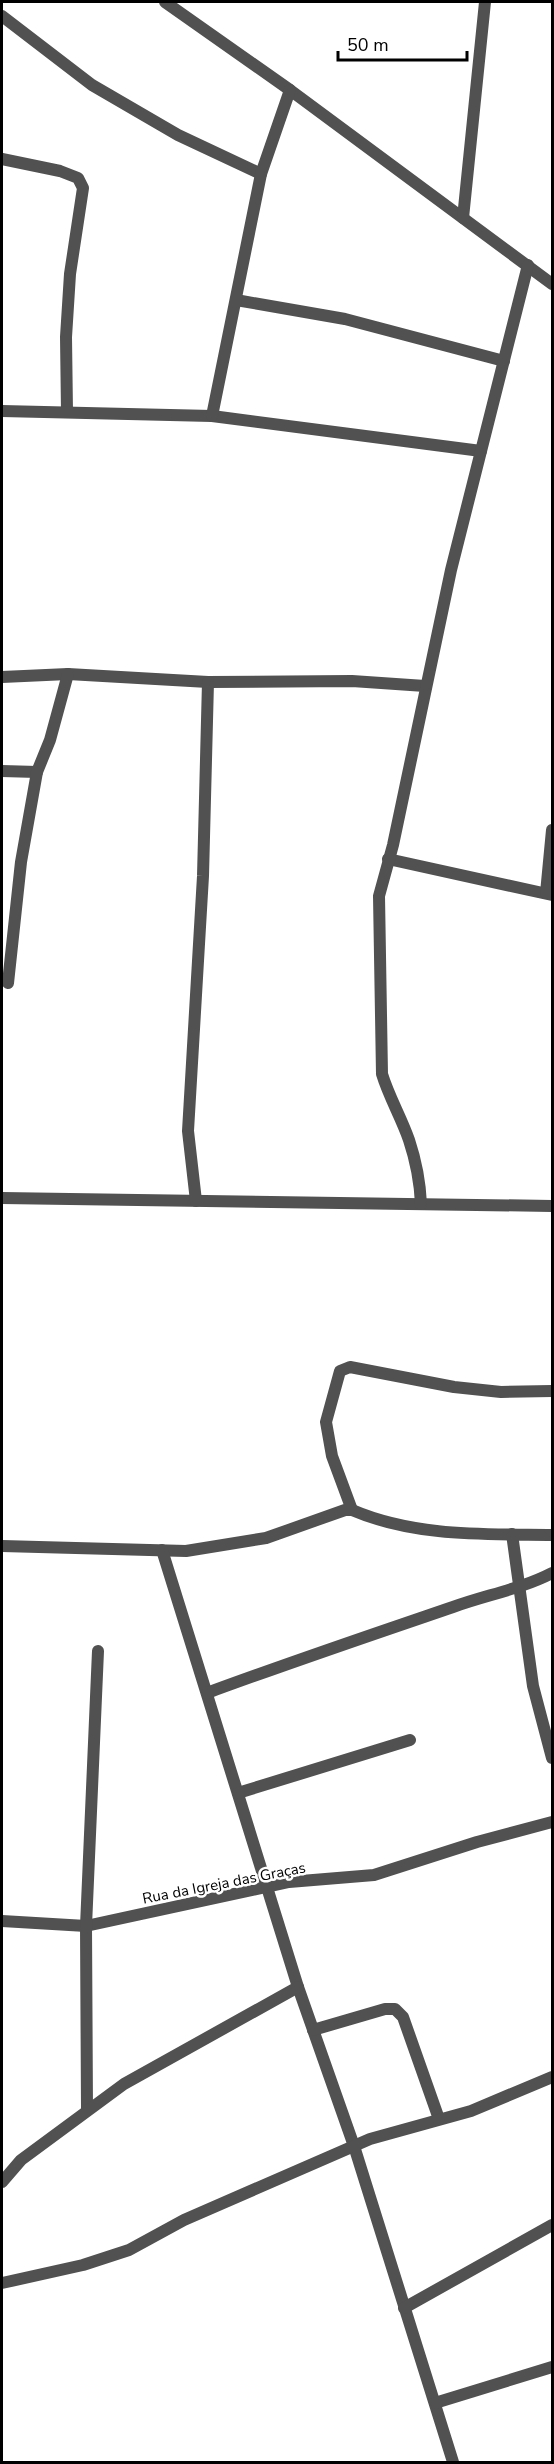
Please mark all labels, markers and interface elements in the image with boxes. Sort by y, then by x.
scale bar [338,24,467,62]
text: 50 m [347,33,389,57]
street label: Rua da Igreja das Graças [141,1857,307,1909]

